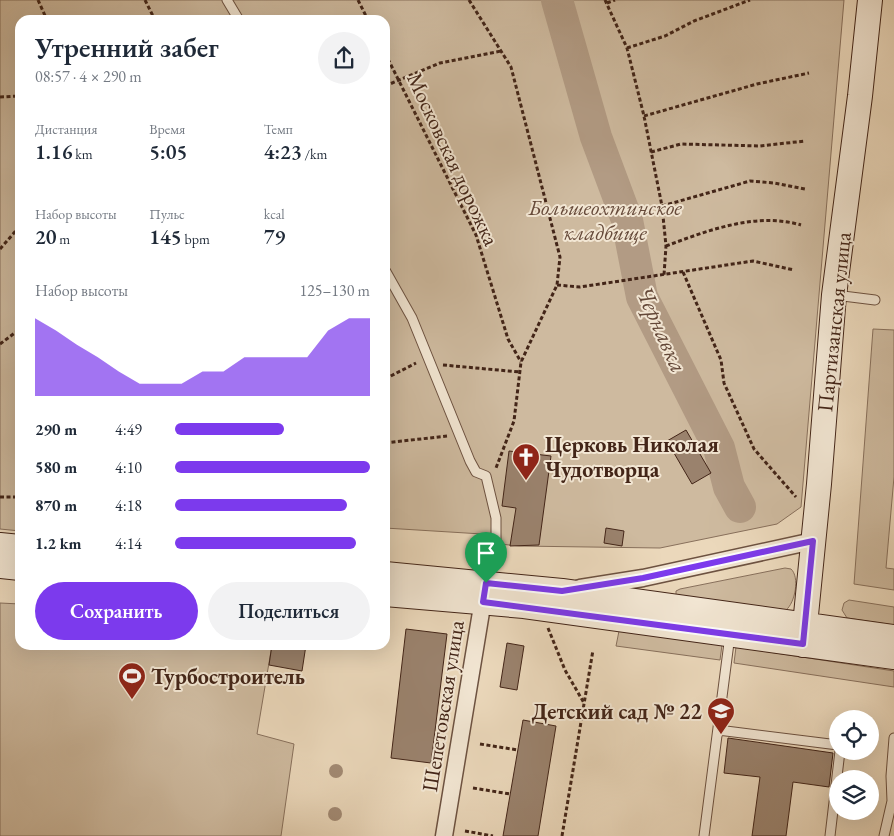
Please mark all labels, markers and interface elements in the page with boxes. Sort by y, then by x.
text: Утренний забег [35,29,219,65]
button: share [318,32,370,84]
text: 08:57 · 4 × 290 m [35,66,142,87]
street label: Московская дорожка [400,68,506,251]
text: Дистанция [35,120,97,138]
text: Время [149,120,185,138]
text: Темп [264,120,293,138]
text: 1.16 [35,138,72,165]
text: 5:05 [149,138,187,165]
text: 4:23 [264,138,302,165]
text: km [72,145,93,163]
text: /km [302,145,328,163]
park label: Большеохтинское кладбище [527,193,682,247]
text: Набор высоты [35,205,116,223]
text: Пульс [149,205,185,223]
text: kcal [264,205,285,223]
text: 20 [35,223,57,250]
text: 145 [149,223,182,250]
text: 79 [264,223,285,250]
text: m [57,230,70,248]
text: bpm [182,230,210,248]
street label: Партизанская улица [810,230,858,413]
text: Набор высоты [35,280,128,301]
text: 125–130 m [299,280,370,301]
water label: Чернавка [629,281,695,377]
text: 290 m [35,419,77,440]
text: 4:49 [115,419,142,440]
place label: Церковь Николая Чудотворца [545,430,719,484]
church icon: Церковь Николая Чудотворца [511,442,541,481]
text: 580 m [35,457,77,478]
text: 4:10 [115,457,142,478]
text: 870 m [35,495,77,516]
text: 4:18 [115,495,142,516]
pin [465,532,507,583]
text: 1.2 km [35,533,81,554]
text: 4:14 [115,533,142,554]
icon: arrive [472,539,500,567]
button: Сохранить [35,582,198,640]
button: Поделиться [208,582,370,640]
street label: Шепетовская улица [415,618,471,794]
sports icon: Турбостроитель [117,661,147,700]
place label: Турбостроитель [151,662,305,691]
school or university icon: Детский сад № 22 [706,696,736,735]
place label: Детский сад № 22 [531,697,702,726]
map controls [829,710,879,820]
button: locate [829,710,879,760]
button: layers [829,770,879,820]

